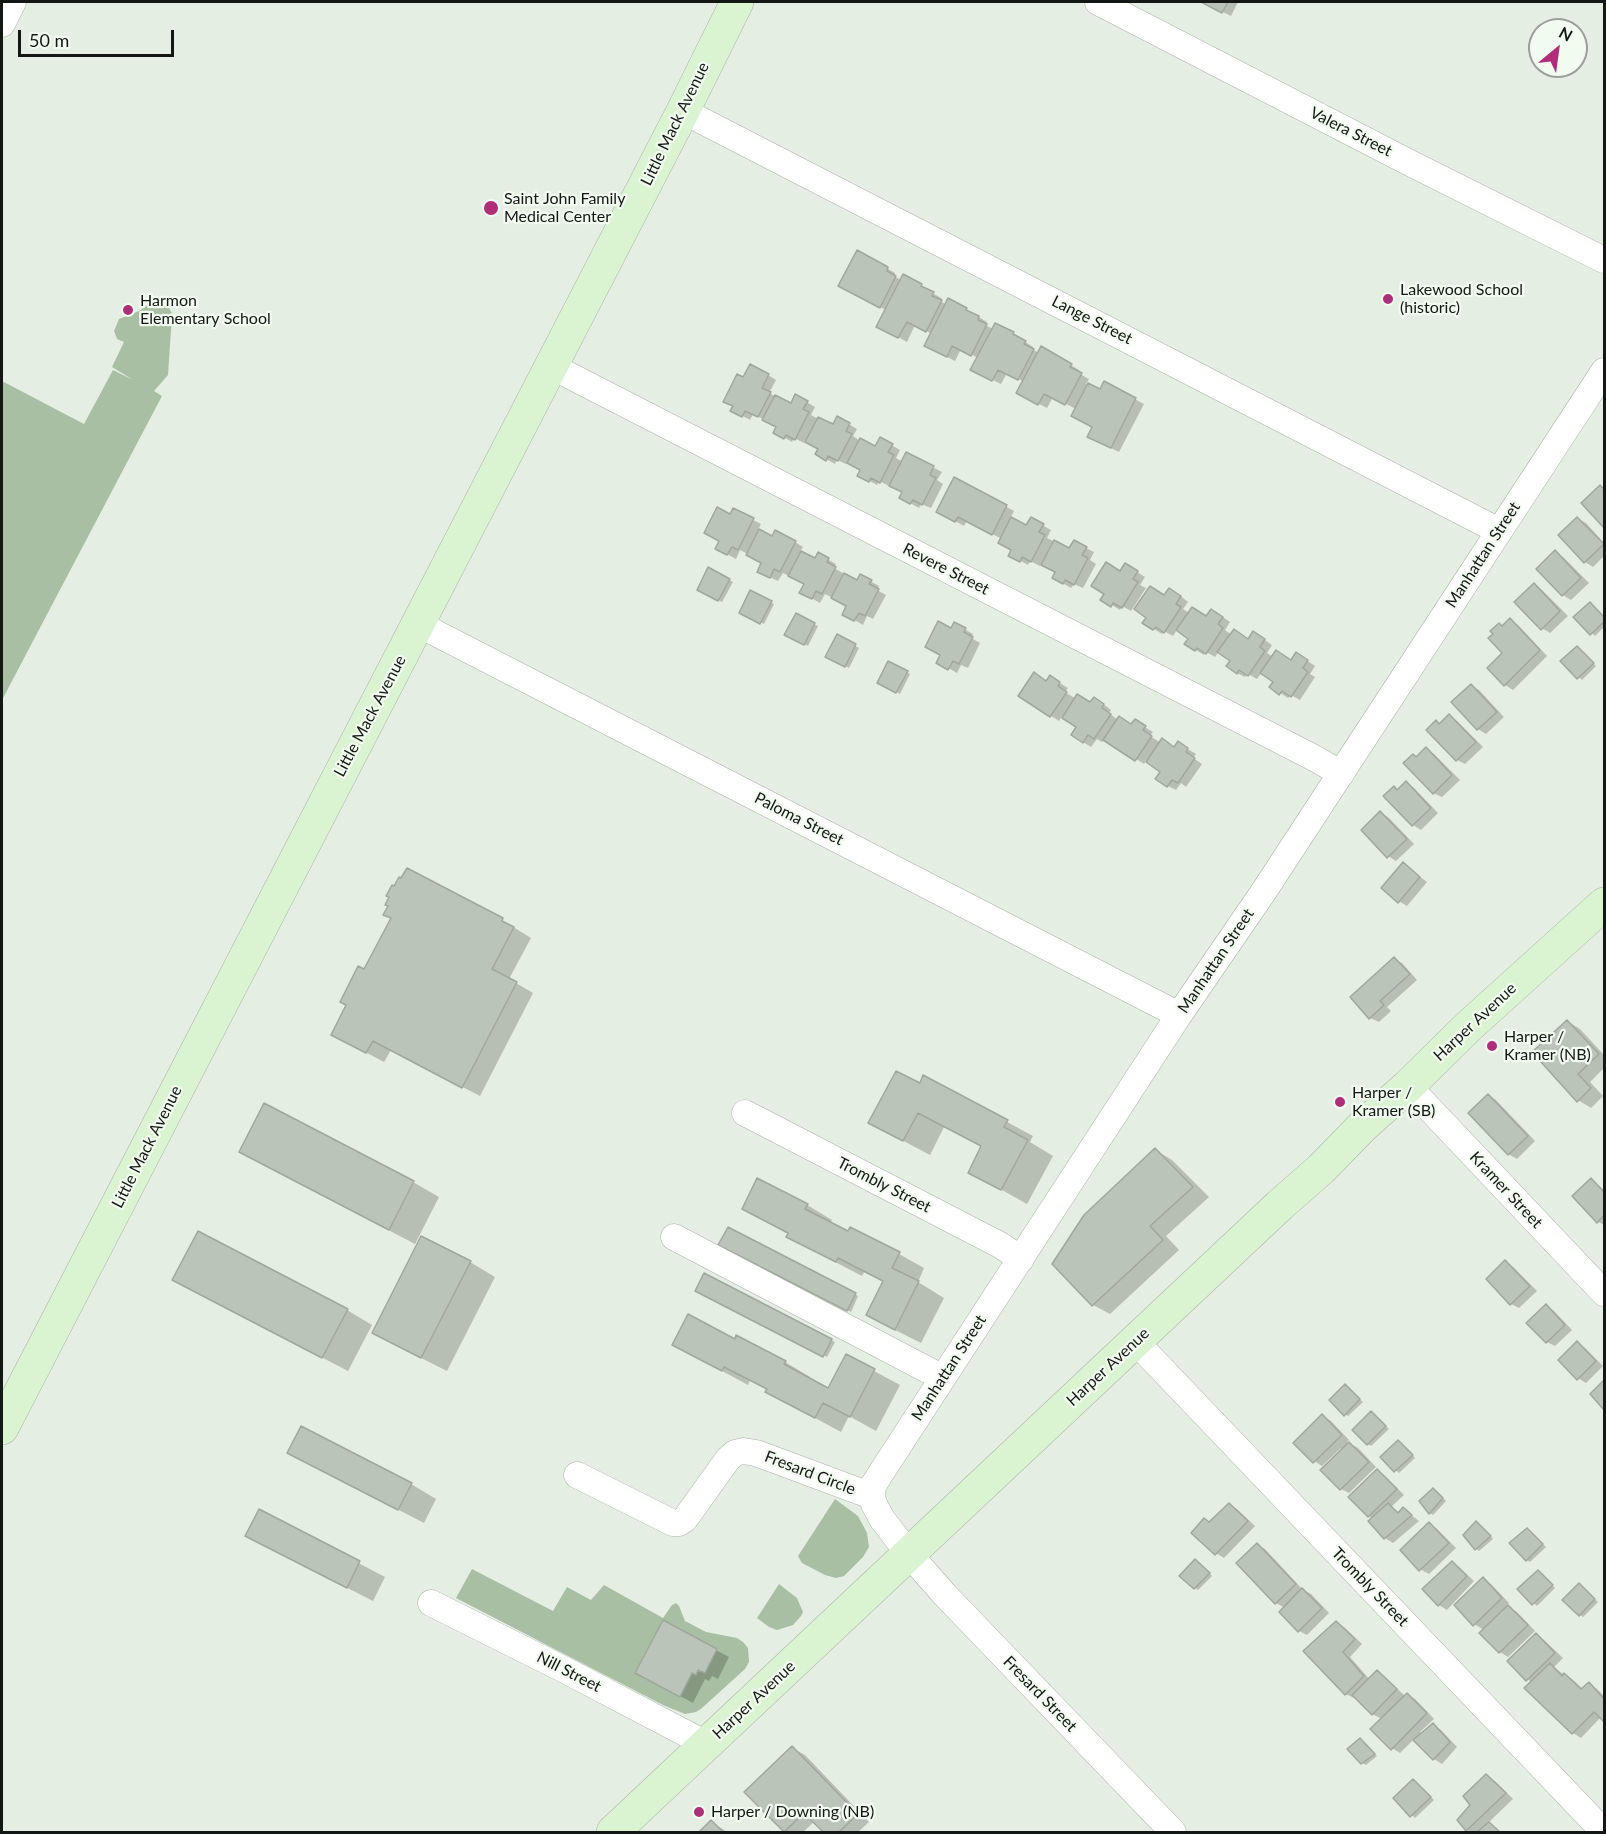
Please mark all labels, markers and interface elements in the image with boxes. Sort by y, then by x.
scale bar [21,18,177,56]
north arrow [1528,18,1588,78]
text: N [1556,22,1576,45]
text: 50 m [29,29,69,51]
street label: Little Mack Avenue [637,59,713,189]
street label: Valera Street [1307,103,1395,161]
place label: Saint John Family Medical Center [504,189,625,227]
marker: Saint John Family Medical Center [482,199,500,217]
place label: Lakewood School (historic) [1400,280,1523,318]
place label: Harmon Elementary School [140,291,271,329]
street label: Lange Street [1048,291,1136,349]
marker: Lakewood School (historic) [1381,292,1395,306]
marker: Harmon Elementary School [121,303,135,317]
street label: Manhattan Street [1442,498,1524,612]
street label: Revere Street [900,539,992,599]
street label: Little Mack Avenue [330,652,410,780]
street label: Paloma Street [751,788,847,850]
street label: Manhattan Street [1174,905,1258,1017]
street label: Harper Avenue [1430,979,1520,1065]
place label: Harper / Kramer (NB) [1504,1027,1591,1065]
marker: Harper / Kramer (NB) [1485,1039,1499,1053]
street label: Little Mack Avenue [108,1083,186,1211]
place label: Harper / Kramer (SB) [1352,1083,1435,1121]
marker: Harper / Kramer (SB) [1333,1095,1347,1109]
street label: Kramer Street [1466,1148,1546,1232]
street label: Trombly Street [834,1153,934,1217]
street label: Manhattan Street [908,1311,990,1425]
street label: Harper Avenue [1063,1324,1153,1410]
street label: Fresard Circle [762,1447,858,1499]
street label: Trombly Street [1327,1543,1413,1631]
street label: Nill Street [534,1648,604,1696]
street label: Fresard Street [999,1652,1081,1736]
street label: Harper Avenue [709,1657,799,1743]
place label: Harper / Downing (NB) [711,1802,874,1822]
marker: Harper / Downing (NB) [692,1805,706,1819]

